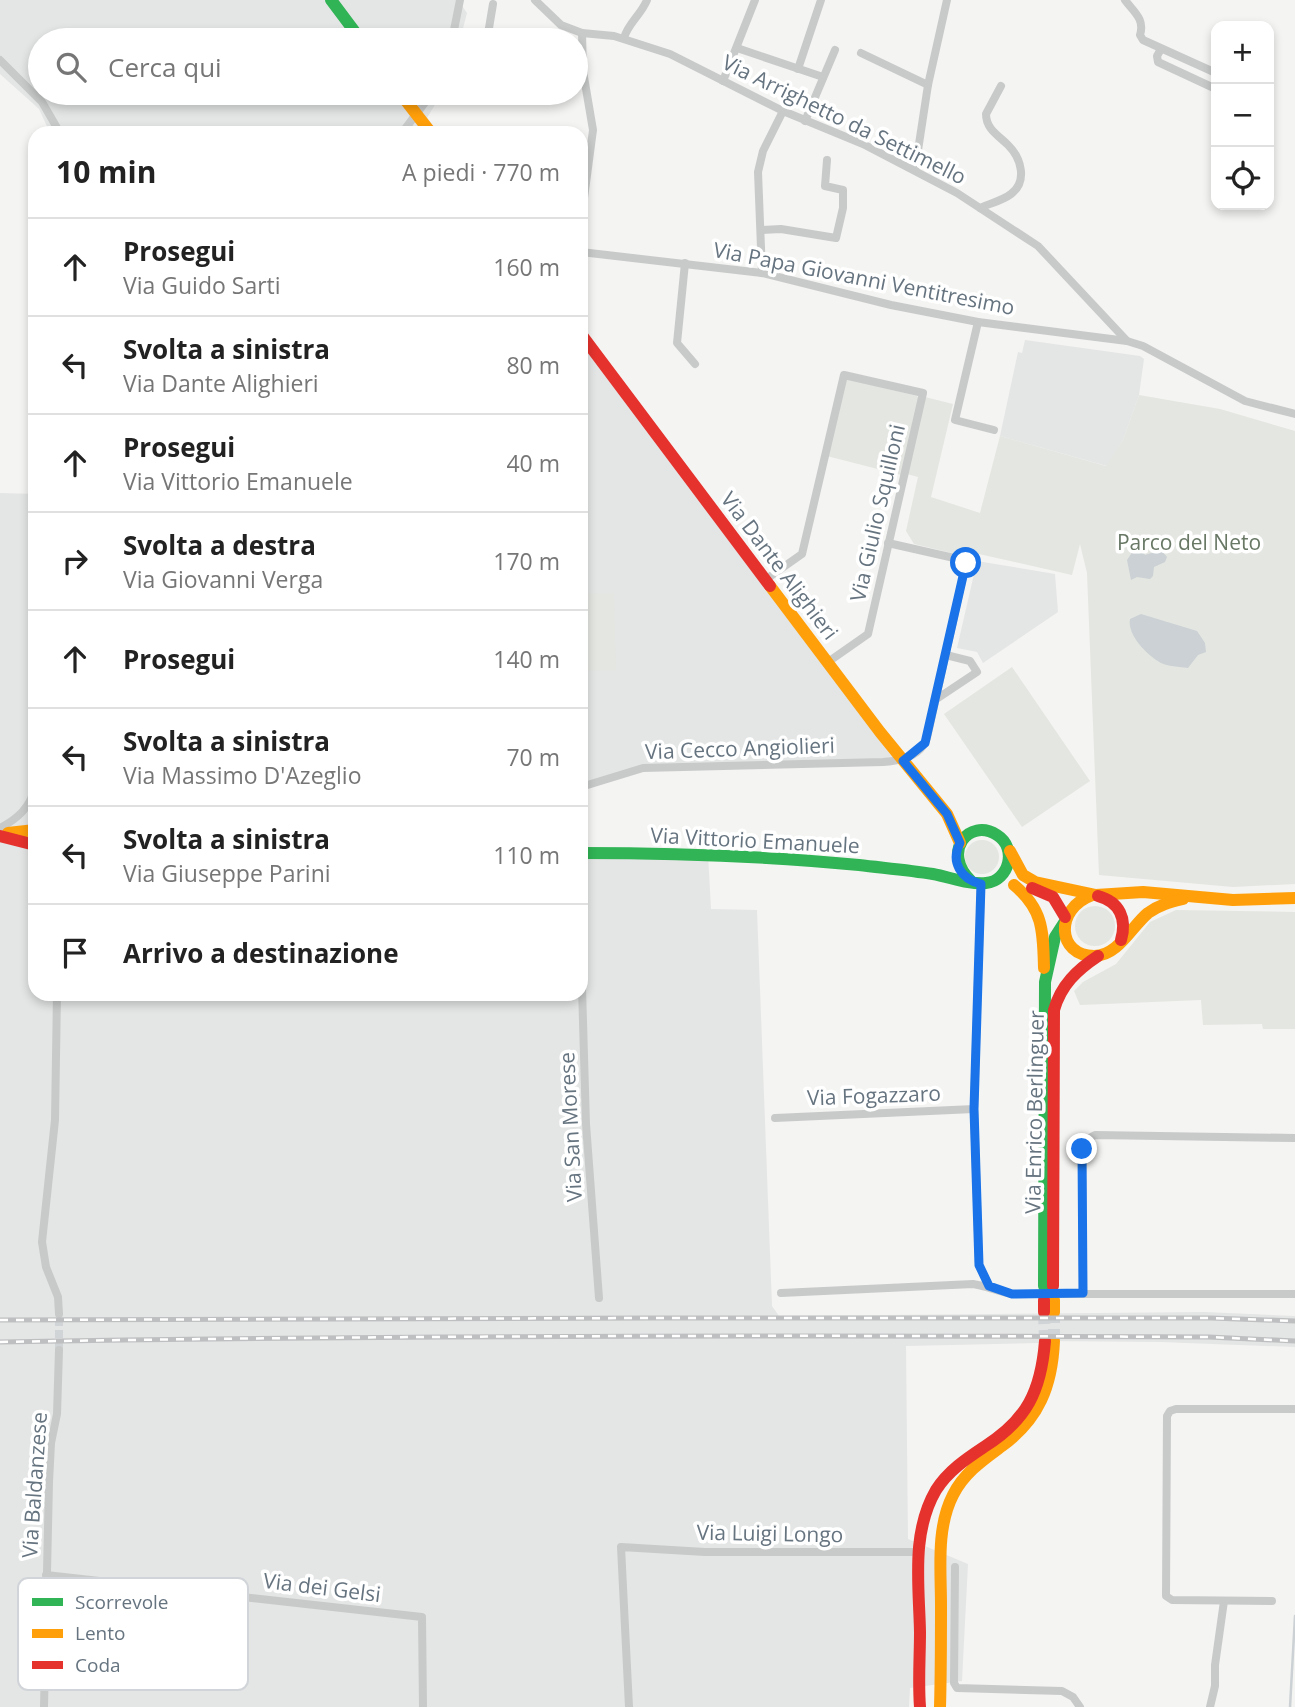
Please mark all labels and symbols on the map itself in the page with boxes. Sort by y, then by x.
street label: Via Arrighetto da Settimello [718,48,971,190]
street label: Via Papa Giovanni Ventitresimo [711,235,1017,321]
street label: Via Giulio Squilloni [843,421,911,604]
street label: Via Dante Alighieri [715,486,845,645]
park label: Parco del Neto [1117,528,1261,556]
route start [950,547,981,578]
street label: Via Cecco Angiolieri [645,731,835,765]
street label: Via Vittorio Emanuele [650,821,861,859]
street label: Via Enrico Berlinguer [1018,1010,1050,1214]
street label: Via San Morese [552,1051,588,1203]
street label: Via Fogazzaro [806,1079,941,1111]
route end [1066,1133,1097,1164]
street label: Via Baldanzese [15,1411,53,1559]
street label: Via Luigi Longo [696,1518,844,1548]
street label: Via dei Gelsi [262,1566,382,1608]
legend [18,1578,248,1690]
text: Scorrevole [75,1589,169,1615]
text: Lento [75,1620,125,1646]
text: Coda [75,1652,121,1678]

